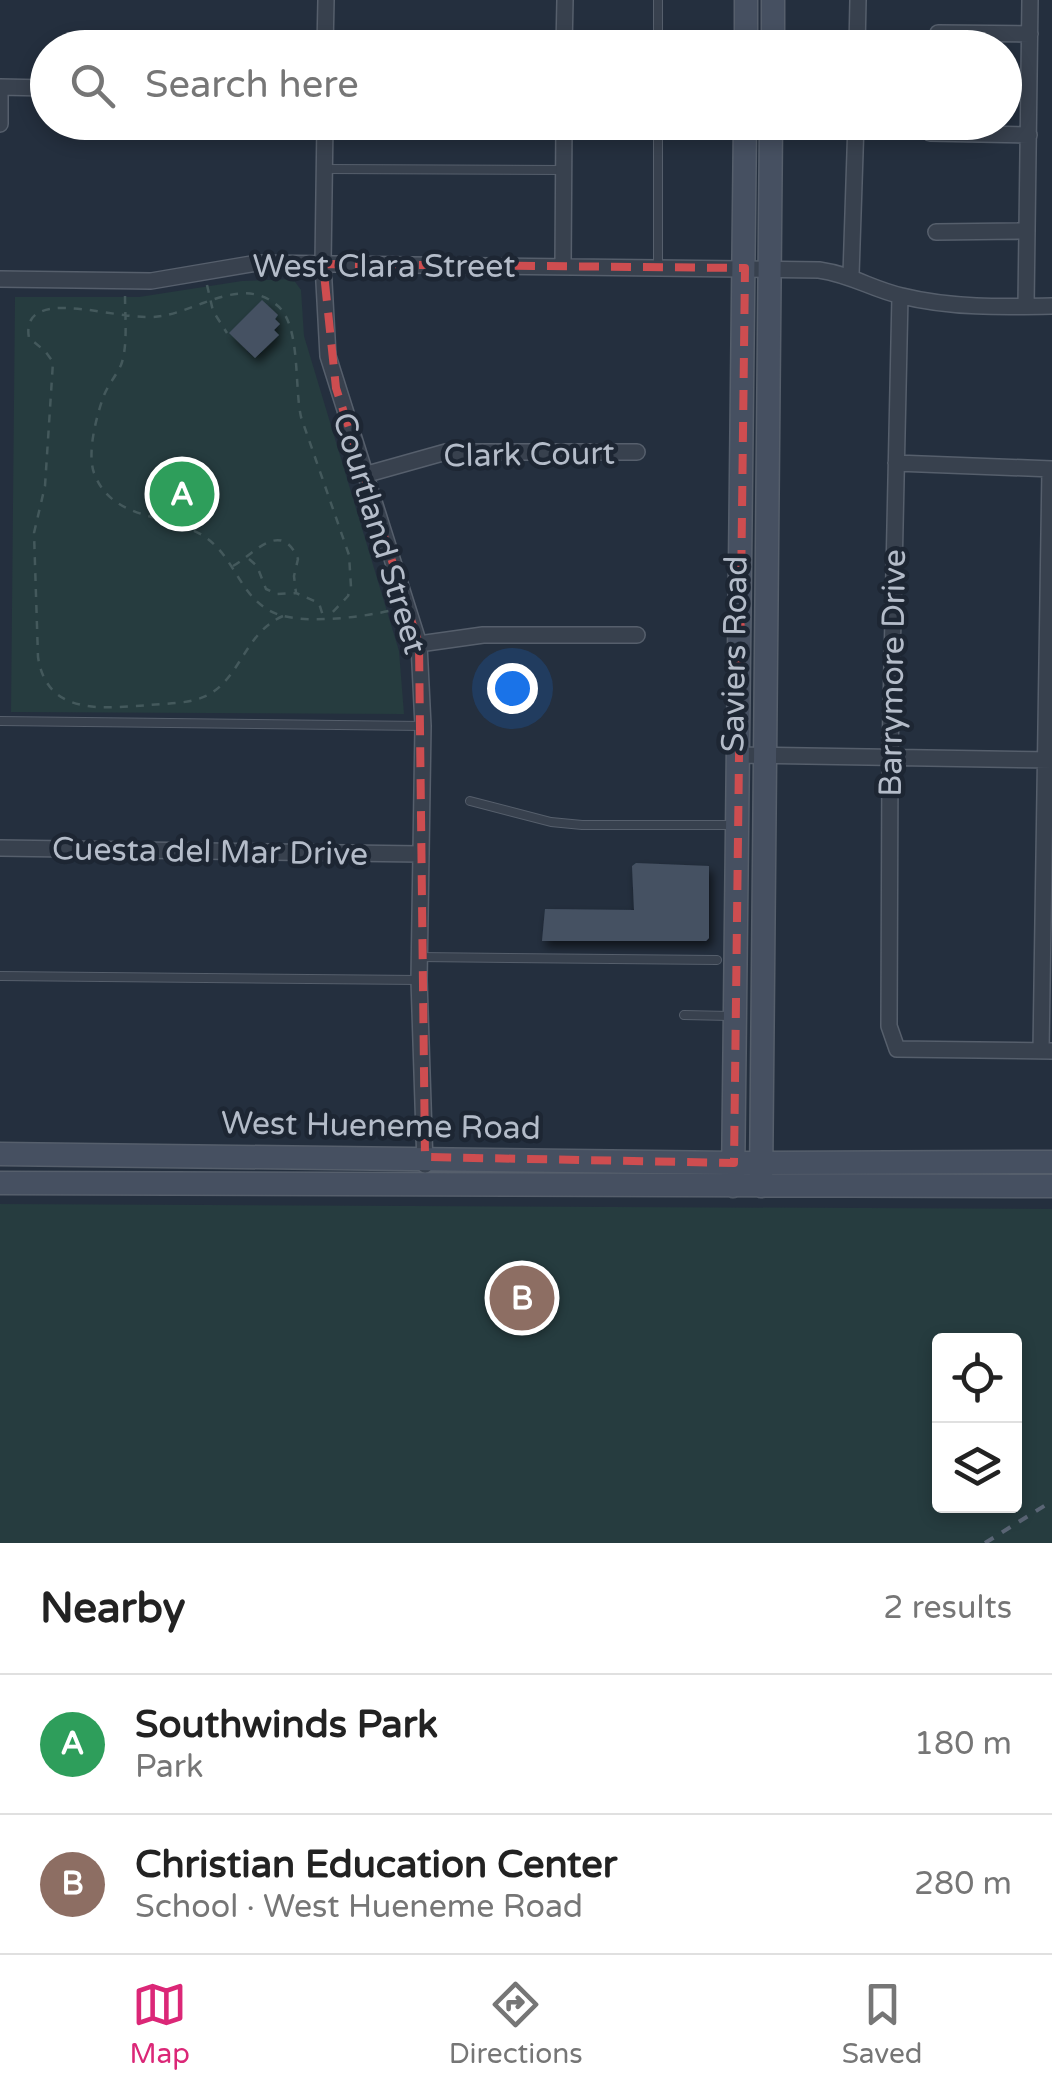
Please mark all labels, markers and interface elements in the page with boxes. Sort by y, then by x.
search box [30,30,1022,140]
icon: search [65,58,120,113]
text: Search here [145,62,359,108]
street label: West Clara Street [252,248,516,286]
street label: Courtland Street [324,408,434,659]
street label: Clark Court [443,435,615,475]
pin: A [150,456,214,532]
street label: Barrymore Drive [872,549,914,797]
street label: Saviers Road [714,555,756,753]
your location [487,663,538,714]
street label: Cuesta del Mar Drive [52,830,368,874]
street label: West Hueneme Road [221,1104,541,1148]
pin: B [490,1260,554,1336]
map controls [932,1333,1022,1513]
button: locate [932,1333,1022,1423]
button: layers [932,1423,1022,1513]
text: Nearby [40,1583,185,1634]
text: 2 results [883,1589,1012,1627]
text: Southwinds Park [135,1702,438,1748]
text: A [61,1725,84,1763]
text: 180 m [914,1725,1012,1763]
text: Park [135,1748,203,1786]
text: Christian Education Center [135,1842,617,1888]
text: B [61,1865,84,1903]
text: 280 m [914,1865,1012,1903]
text: School · West Hueneme Road [135,1888,583,1926]
tab: Map [129,1977,190,2071]
tab: Directions [449,1977,583,2071]
tab: Saved [842,1977,923,2071]

